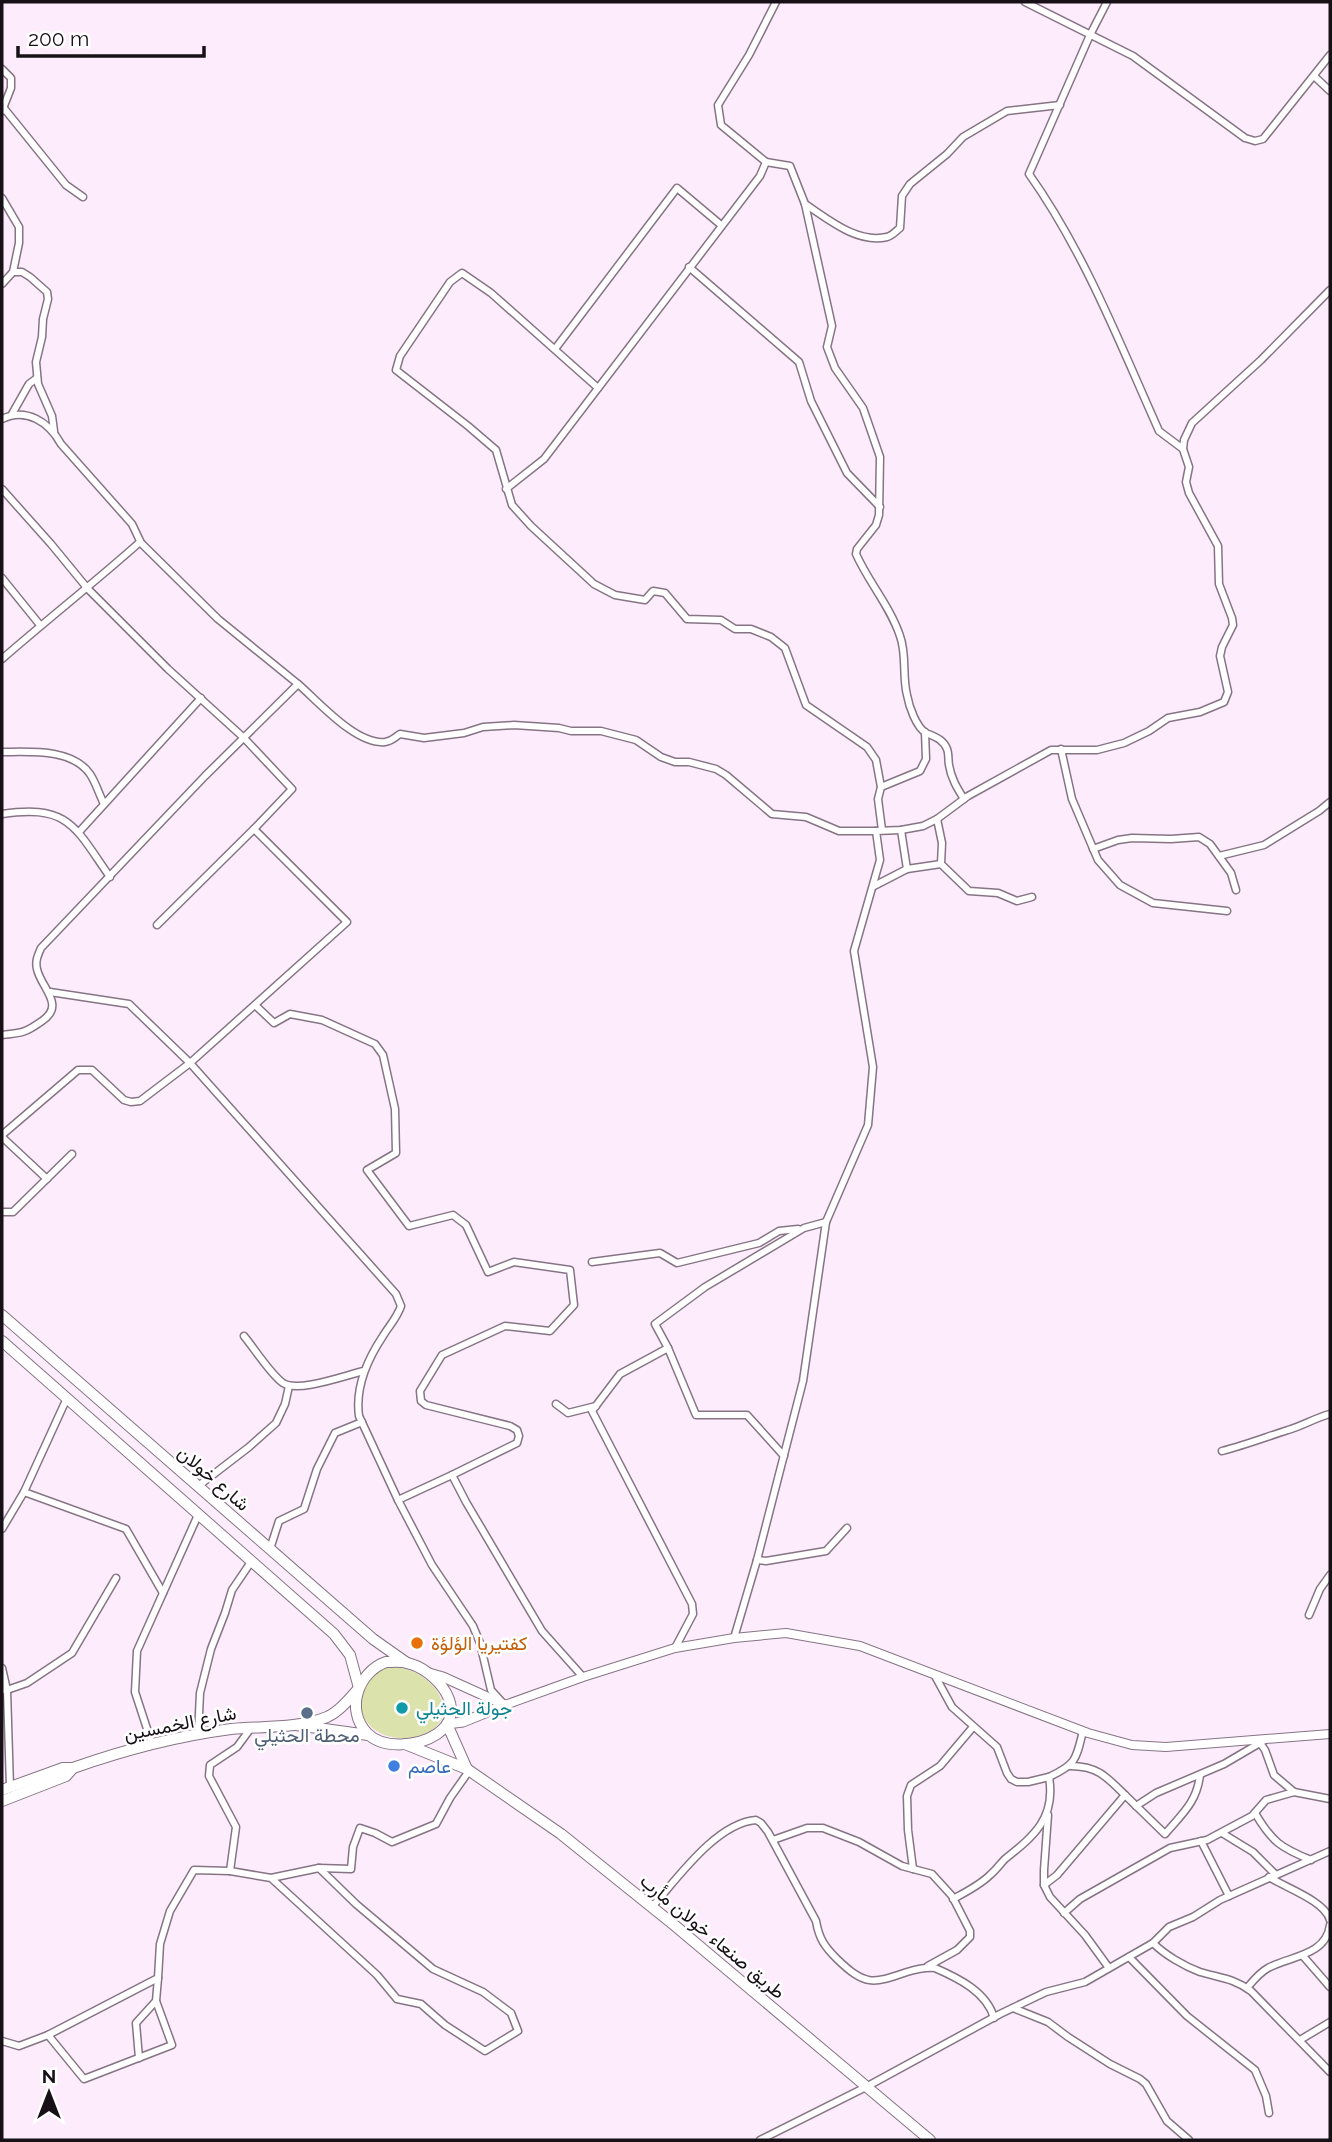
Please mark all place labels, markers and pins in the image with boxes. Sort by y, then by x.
place label: كفتيريا الؤلؤة [431,1632,527,1655]
marker: كفتيريا الؤلؤة [409,1635,425,1651]
place label: جولة الحثيلي [416,1697,512,1724]
marker: جولة الحثيلي [394,1700,410,1716]
marker: محطة الحثيلي [299,1705,315,1721]
place label: محطة الحثيلي [254,1724,360,1751]
place label: عاصم [408,1755,451,1779]
marker: عاصم [386,1758,402,1774]

